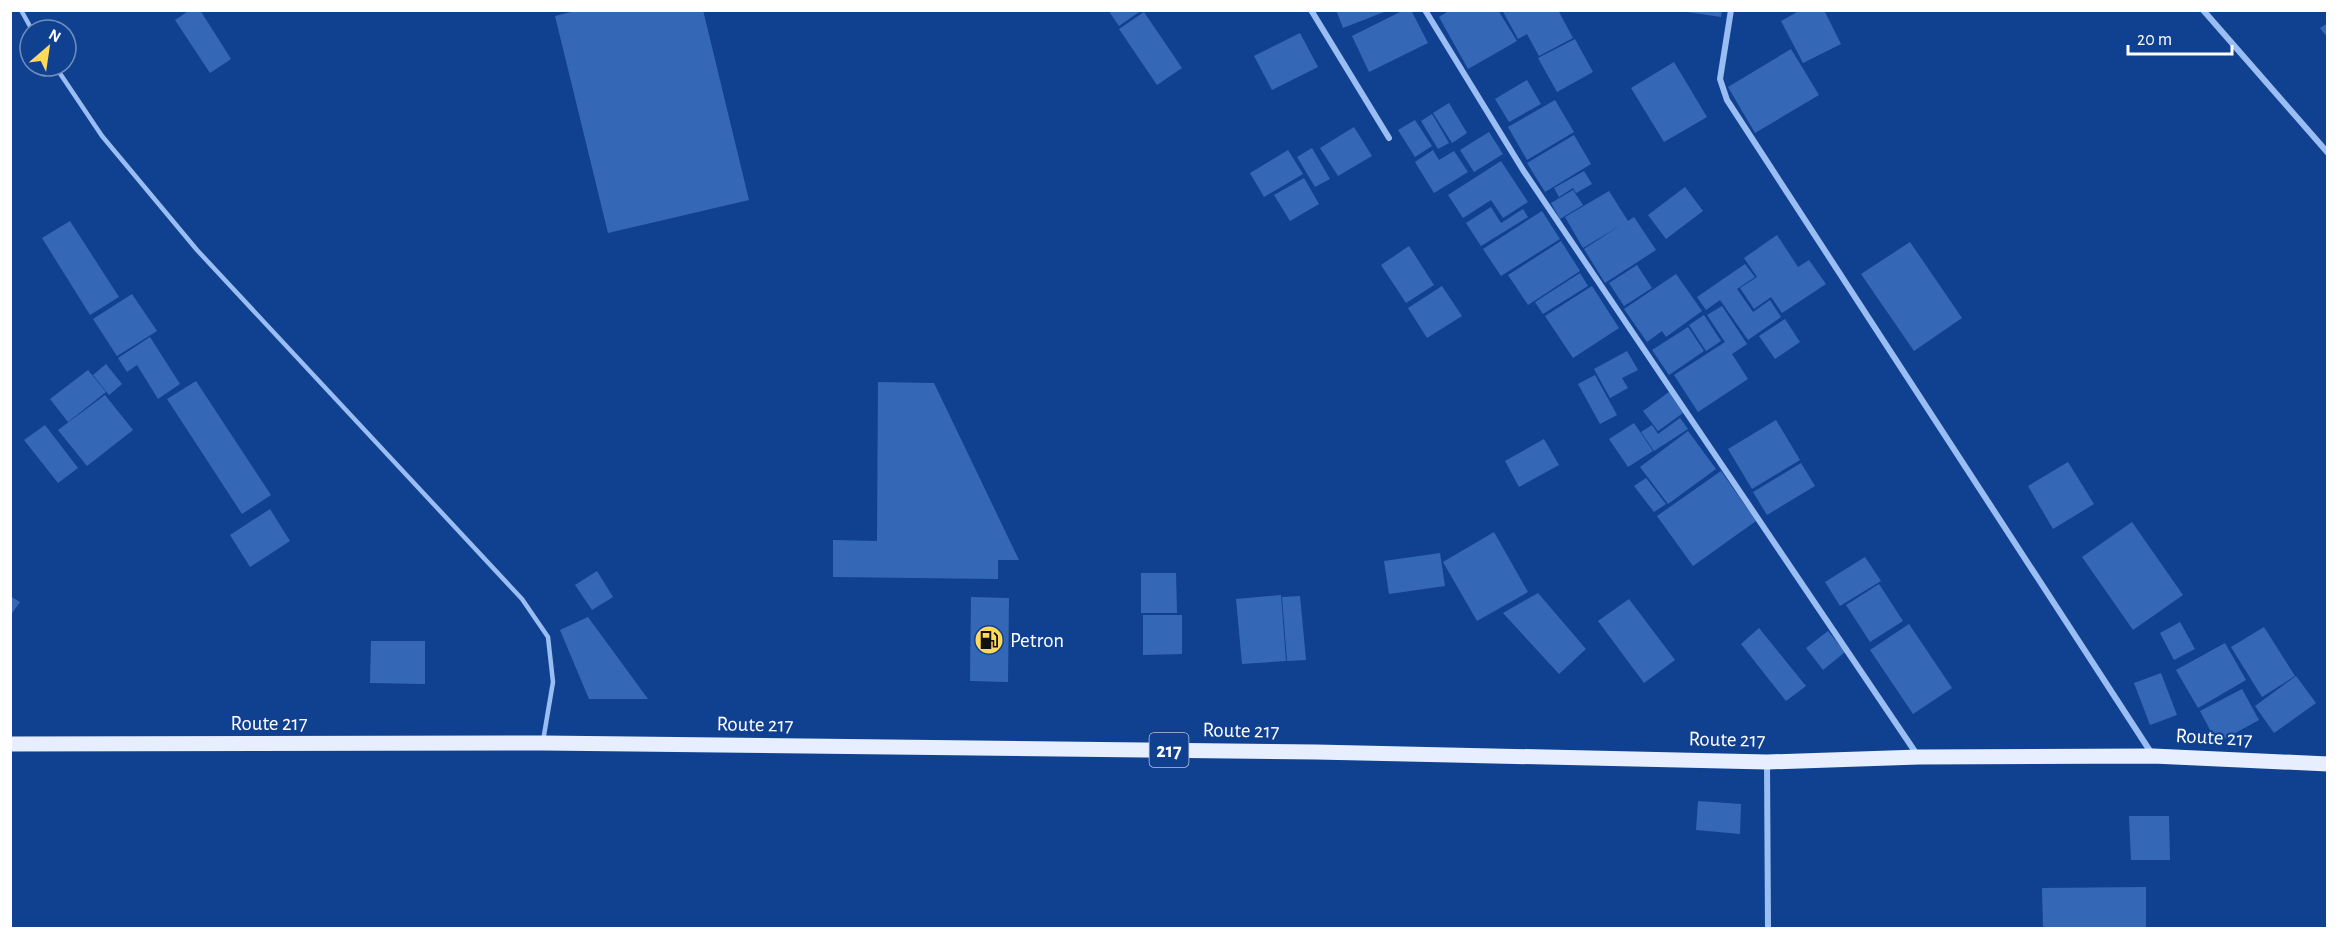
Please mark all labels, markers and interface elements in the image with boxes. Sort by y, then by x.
north arrow [18,18,78,78]
scale bar [2128,18,2232,56]
text: N [46,26,64,45]
text: 20 m [2137,31,2172,49]
fuel station icon: Petron [973,624,1005,656]
place label: Petron [1010,630,1064,651]
street label: Route 217 [230,713,308,734]
street label: Route 217 [716,713,794,736]
street label: Route 217 [1202,719,1280,742]
street label: Route 217 [2175,725,2253,750]
street label: Route 217 [1688,728,1766,751]
road number: 217 [1150,733,1188,767]

